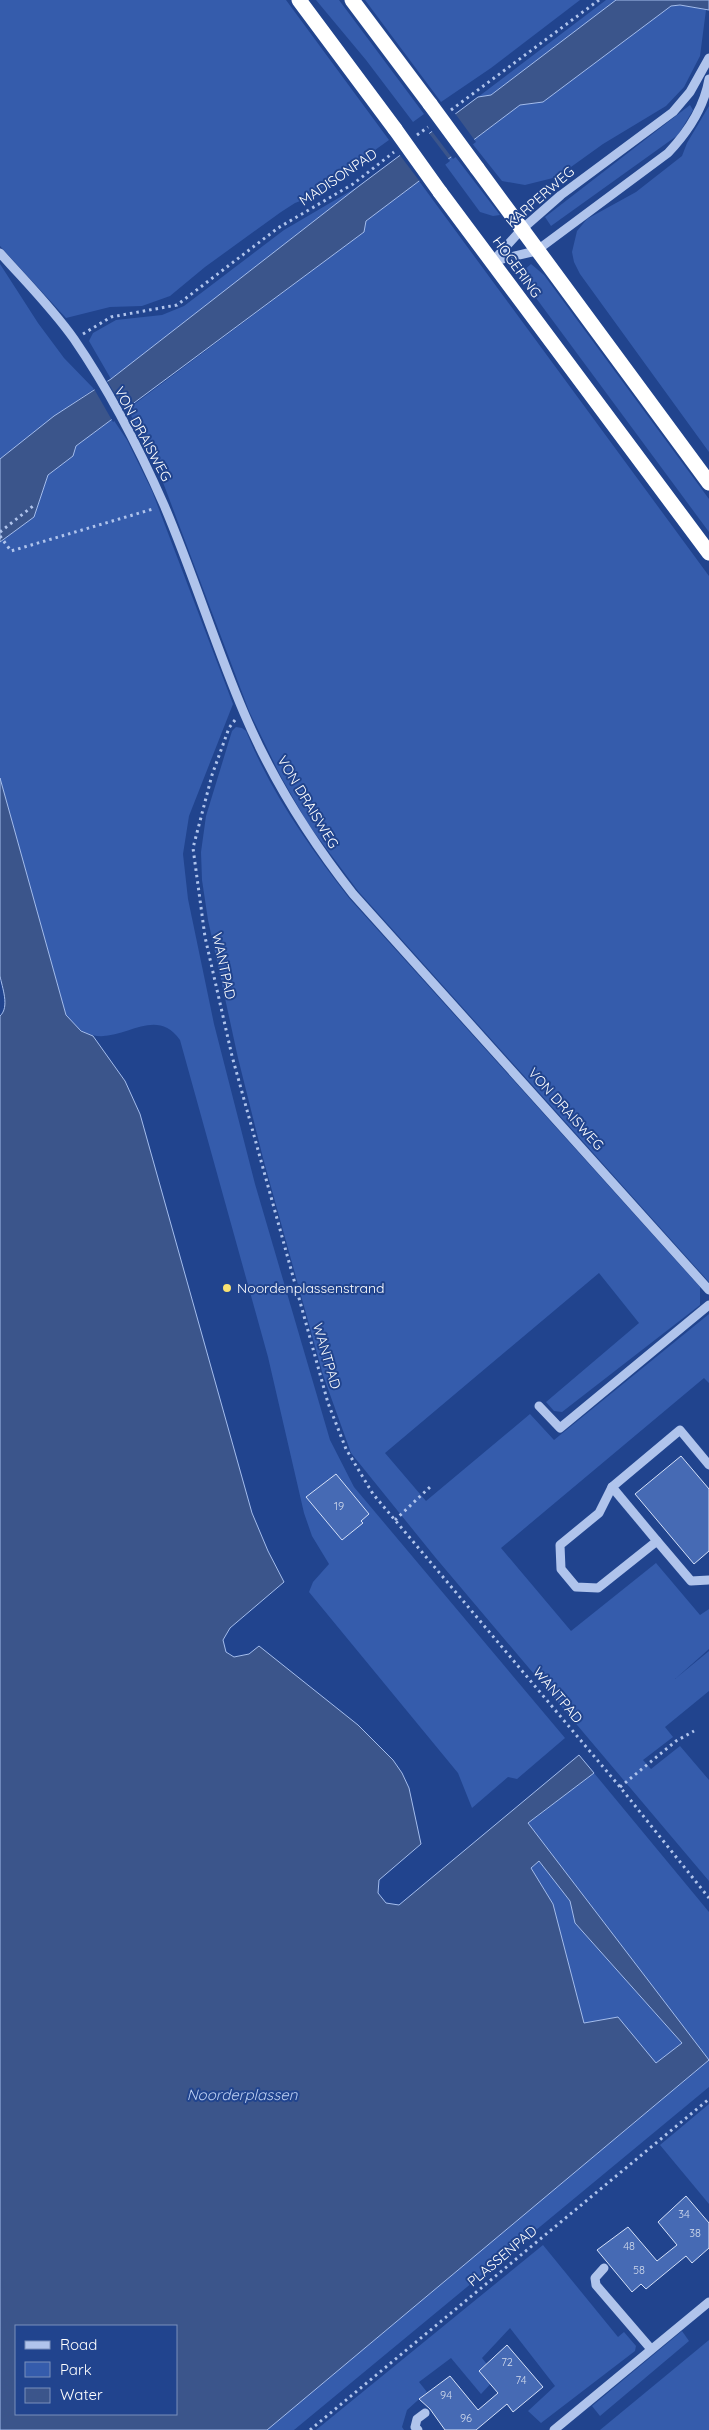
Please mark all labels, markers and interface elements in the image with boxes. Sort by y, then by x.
street label: MADISONPAD [296,144,380,210]
street label: KARPERWEG [502,162,578,232]
street label: HOGERING [489,233,545,301]
street label: VON DRAISWEG [110,383,176,485]
street label: VON DRAISWEG [273,752,343,852]
street label: WANTPAD [208,931,240,1001]
street label: VON DRAISWEG [524,1064,608,1154]
place label: Noordenplassenstrand [237,1279,385,1297]
marker: Noordenplassenstrand [221,1282,233,1294]
street label: WANTPAD [309,1321,345,1391]
house number: 19 [334,1499,344,1513]
street label: WANTPAD [529,1663,587,1727]
water label: Noorderplassen [187,2085,298,2104]
house number: 34 [678,2207,690,2221]
street label: PLASSENPAD [463,2222,541,2290]
house number: 38 [689,2226,701,2240]
house number: 48 [623,2239,635,2253]
house number: 58 [633,2263,645,2277]
legend [15,2325,178,2415]
text: Road [60,2335,97,2354]
house number: 72 [501,2355,513,2369]
text: Park [60,2360,92,2379]
house number: 74 [516,2373,527,2387]
text: Water [60,2385,103,2404]
house number: 94 [440,2388,452,2402]
house number: 96 [460,2411,472,2425]

